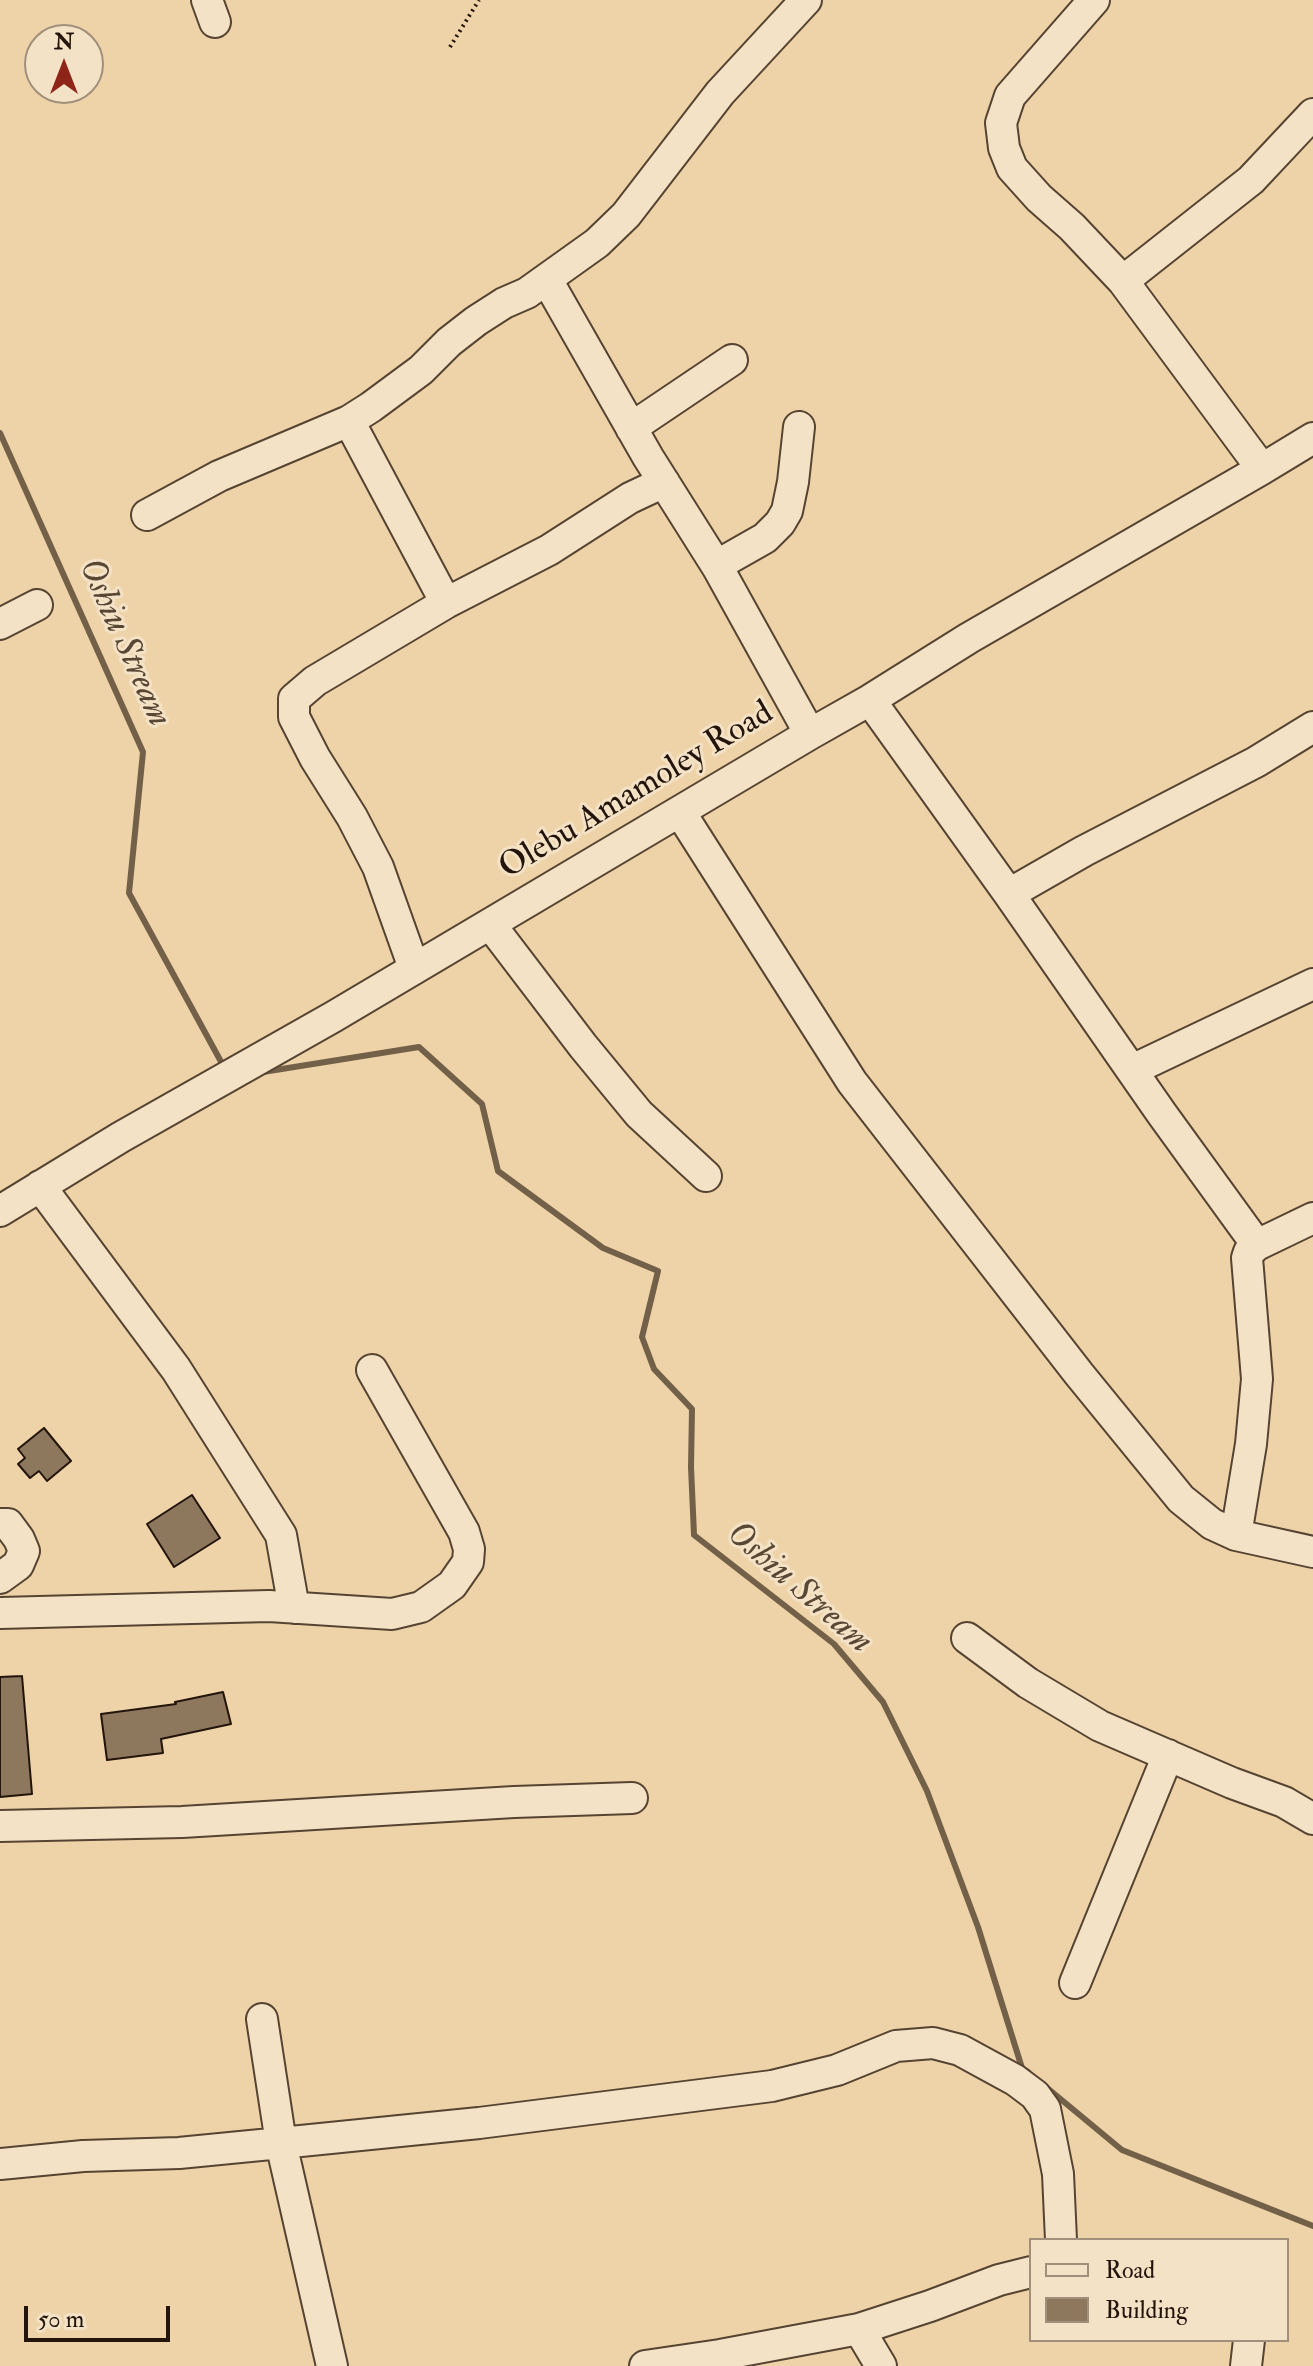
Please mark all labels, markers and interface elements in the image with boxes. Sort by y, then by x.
north arrow [24,24,104,104]
text: N [54,28,74,56]
water label: Oshiu Stream [67,552,179,734]
street label: Olebu Amamoley Road [493,694,781,890]
water label: Oshiu Stream [716,1514,880,1664]
legend [1029,2238,1289,2342]
text: Road [1105,2255,1155,2286]
scale bar [28,2290,174,2340]
text: Building [1105,2295,1188,2326]
text: 50 m [38,2304,84,2335]

